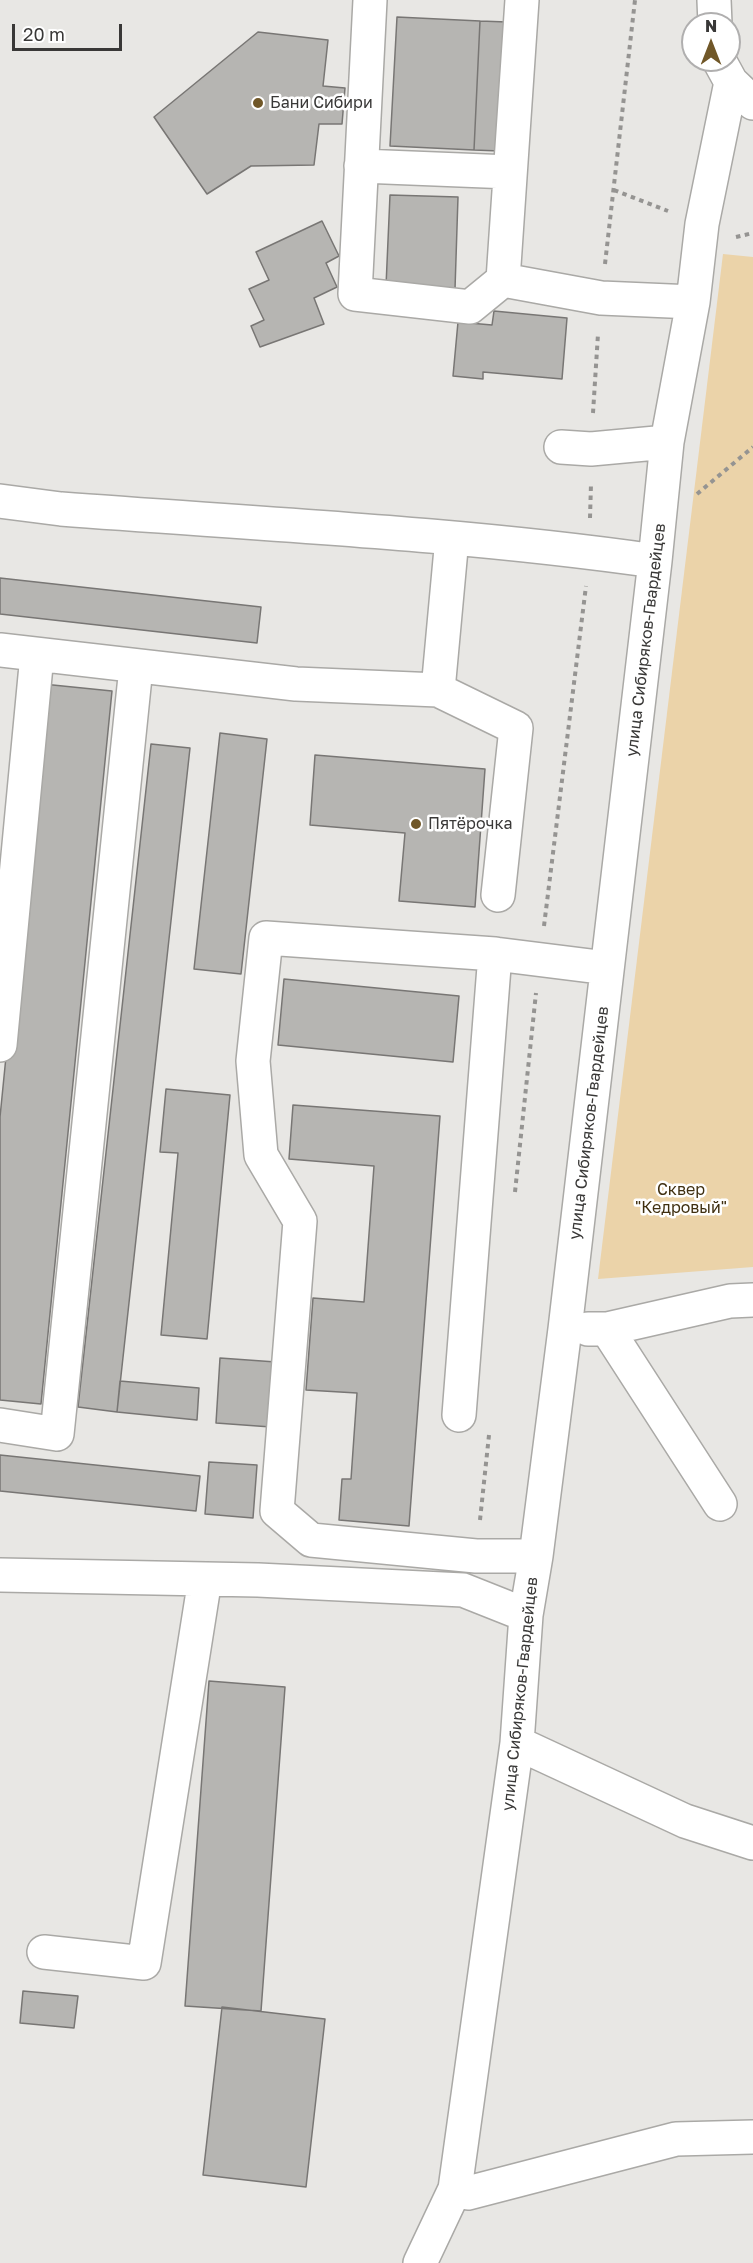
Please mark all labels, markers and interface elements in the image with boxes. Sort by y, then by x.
scale bar [15,12,124,50]
north arrow [681,12,741,72]
text: N [705,16,717,36]
text: 20 m [23,23,65,45]
place label: Бани Сибири [270,93,373,113]
marker: Бани Сибири [251,96,265,110]
street label: улица Сибиряков-Гвардейцев [622,522,670,758]
place label: Пятёрочка [428,814,512,834]
marker: Пятёрочка [409,817,423,831]
street label: улица Сибиряков-Гвардейцев [565,1005,613,1241]
park label: Сквер "Кедровый" [635,1180,727,1218]
street label: улица Сибиряков-Гвардейцев [498,1576,542,1812]

